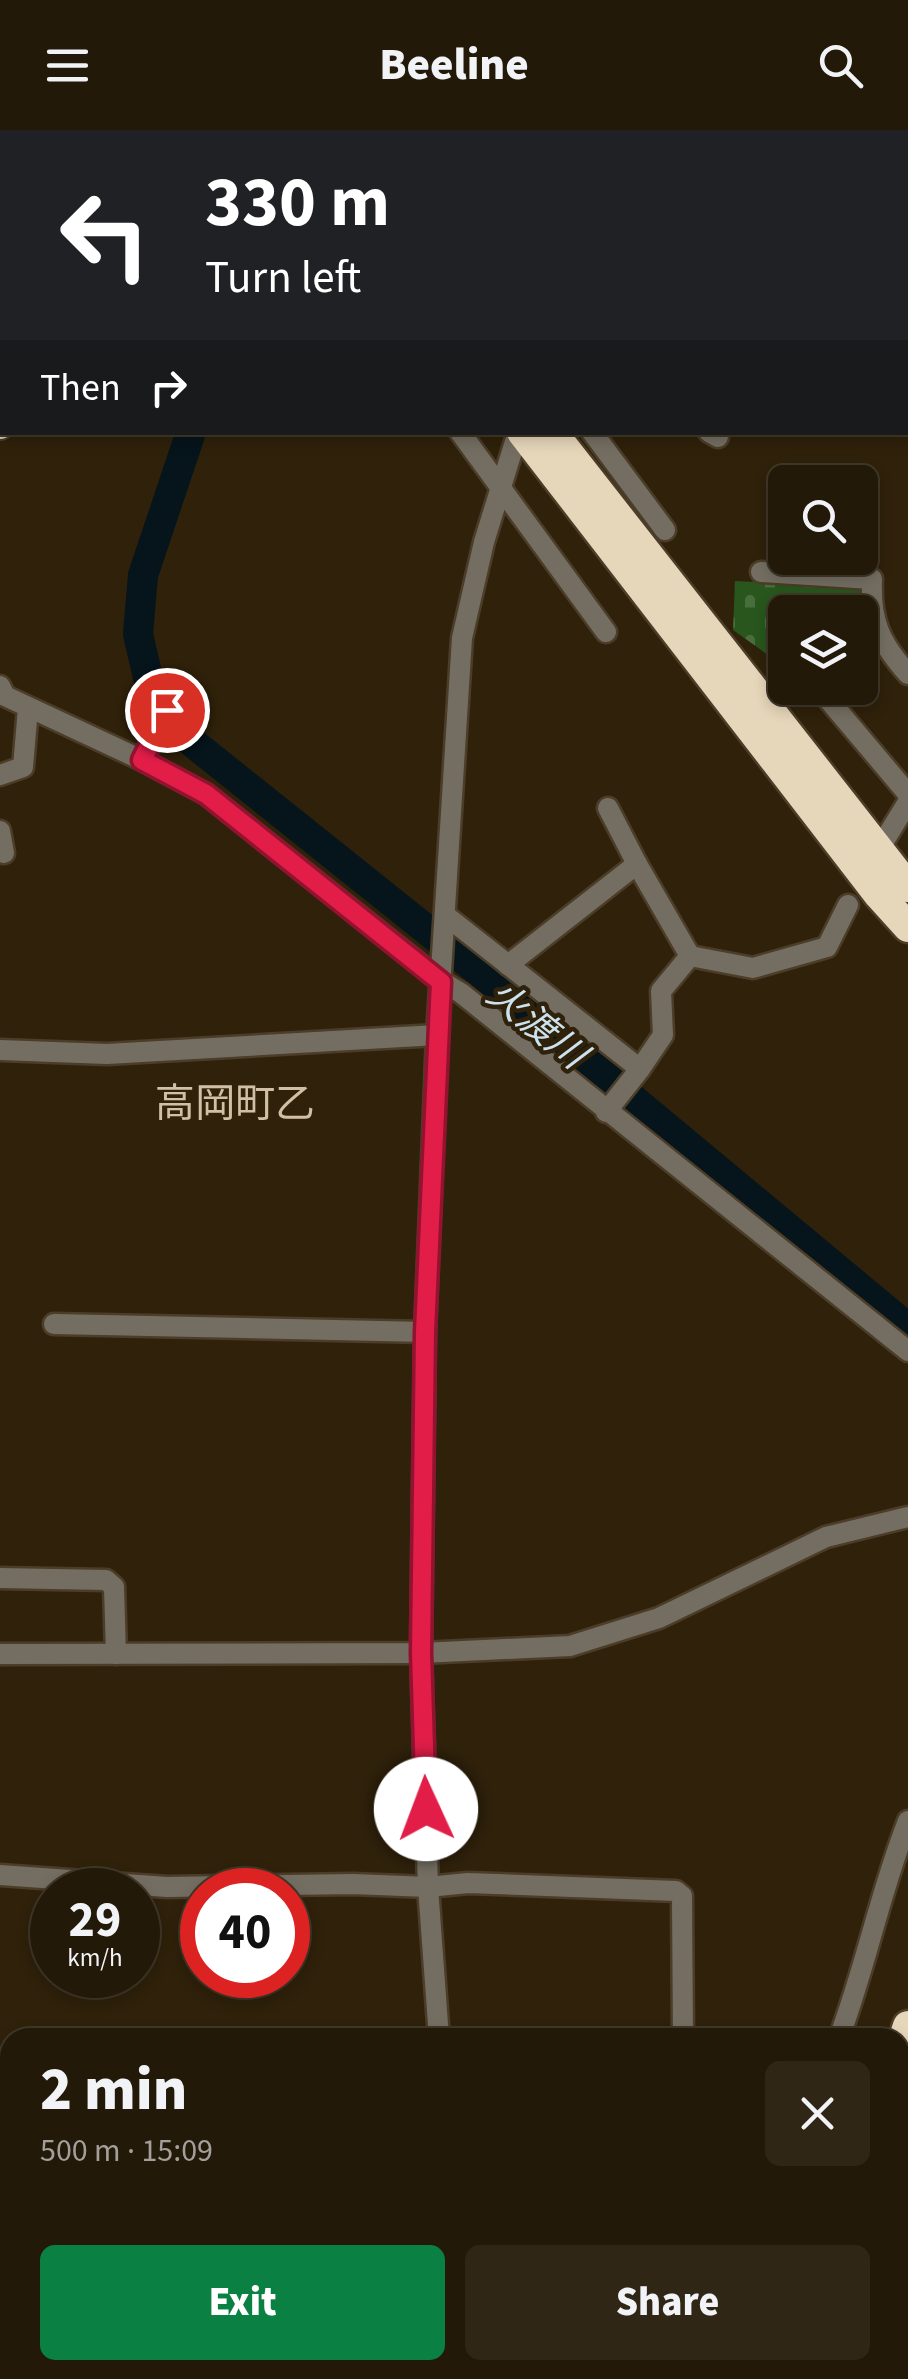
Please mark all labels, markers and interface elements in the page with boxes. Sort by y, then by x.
text: Beeline [379,33,529,97]
icon: menu [40,38,95,93]
icon: search [813,38,868,93]
text: 330 m [205,153,390,253]
icon: left [40,170,170,300]
text: Turn left [205,246,361,310]
icon: right [141,360,196,415]
text: Then [40,361,121,415]
map controls [768,465,878,705]
button: search [768,465,878,575]
button: layers [768,595,878,705]
pin [125,668,210,753]
icon: arrive [140,683,195,738]
water label: 火渡川 [475,968,601,1084]
district label: 高岡町乙 [155,1076,315,1133]
position arrow [374,1757,478,1861]
speed limit sign: 40 [180,1868,310,1998]
text: 29 [69,1885,121,1956]
text: km/h [67,1940,123,1976]
text: 2 min [40,2048,187,2133]
button: close [765,2061,870,2166]
text: 500 m · 15:09 [40,2128,213,2174]
button: Exit [40,2245,445,2360]
button: Share [465,2245,870,2360]

